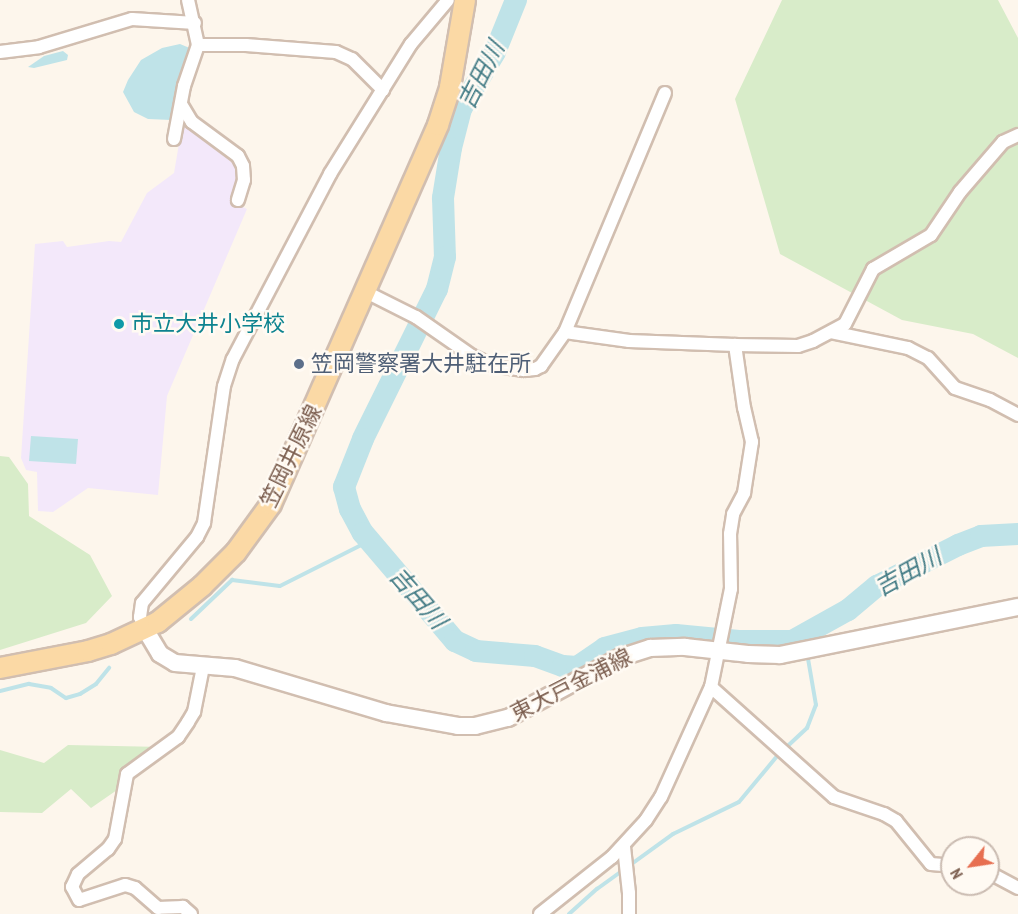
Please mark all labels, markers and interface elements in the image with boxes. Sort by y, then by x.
water label: 吉田川 [452,36,510,114]
place label: 市立大井小学校 [131,311,285,337]
marker: 市立大井小学校 [112,317,126,331]
place label: 笠岡警察署大井駐在所 [311,351,531,377]
marker: 笠岡警察署大井駐在所 [292,357,306,371]
street label: 笠岡井原線 [255,401,327,511]
water label: 吉田川 [870,542,946,602]
water label: 吉田川 [384,561,452,635]
street label: 東大戸金浦線 [506,643,636,727]
north arrow [940,836,1000,896]
text: N [945,865,967,883]

